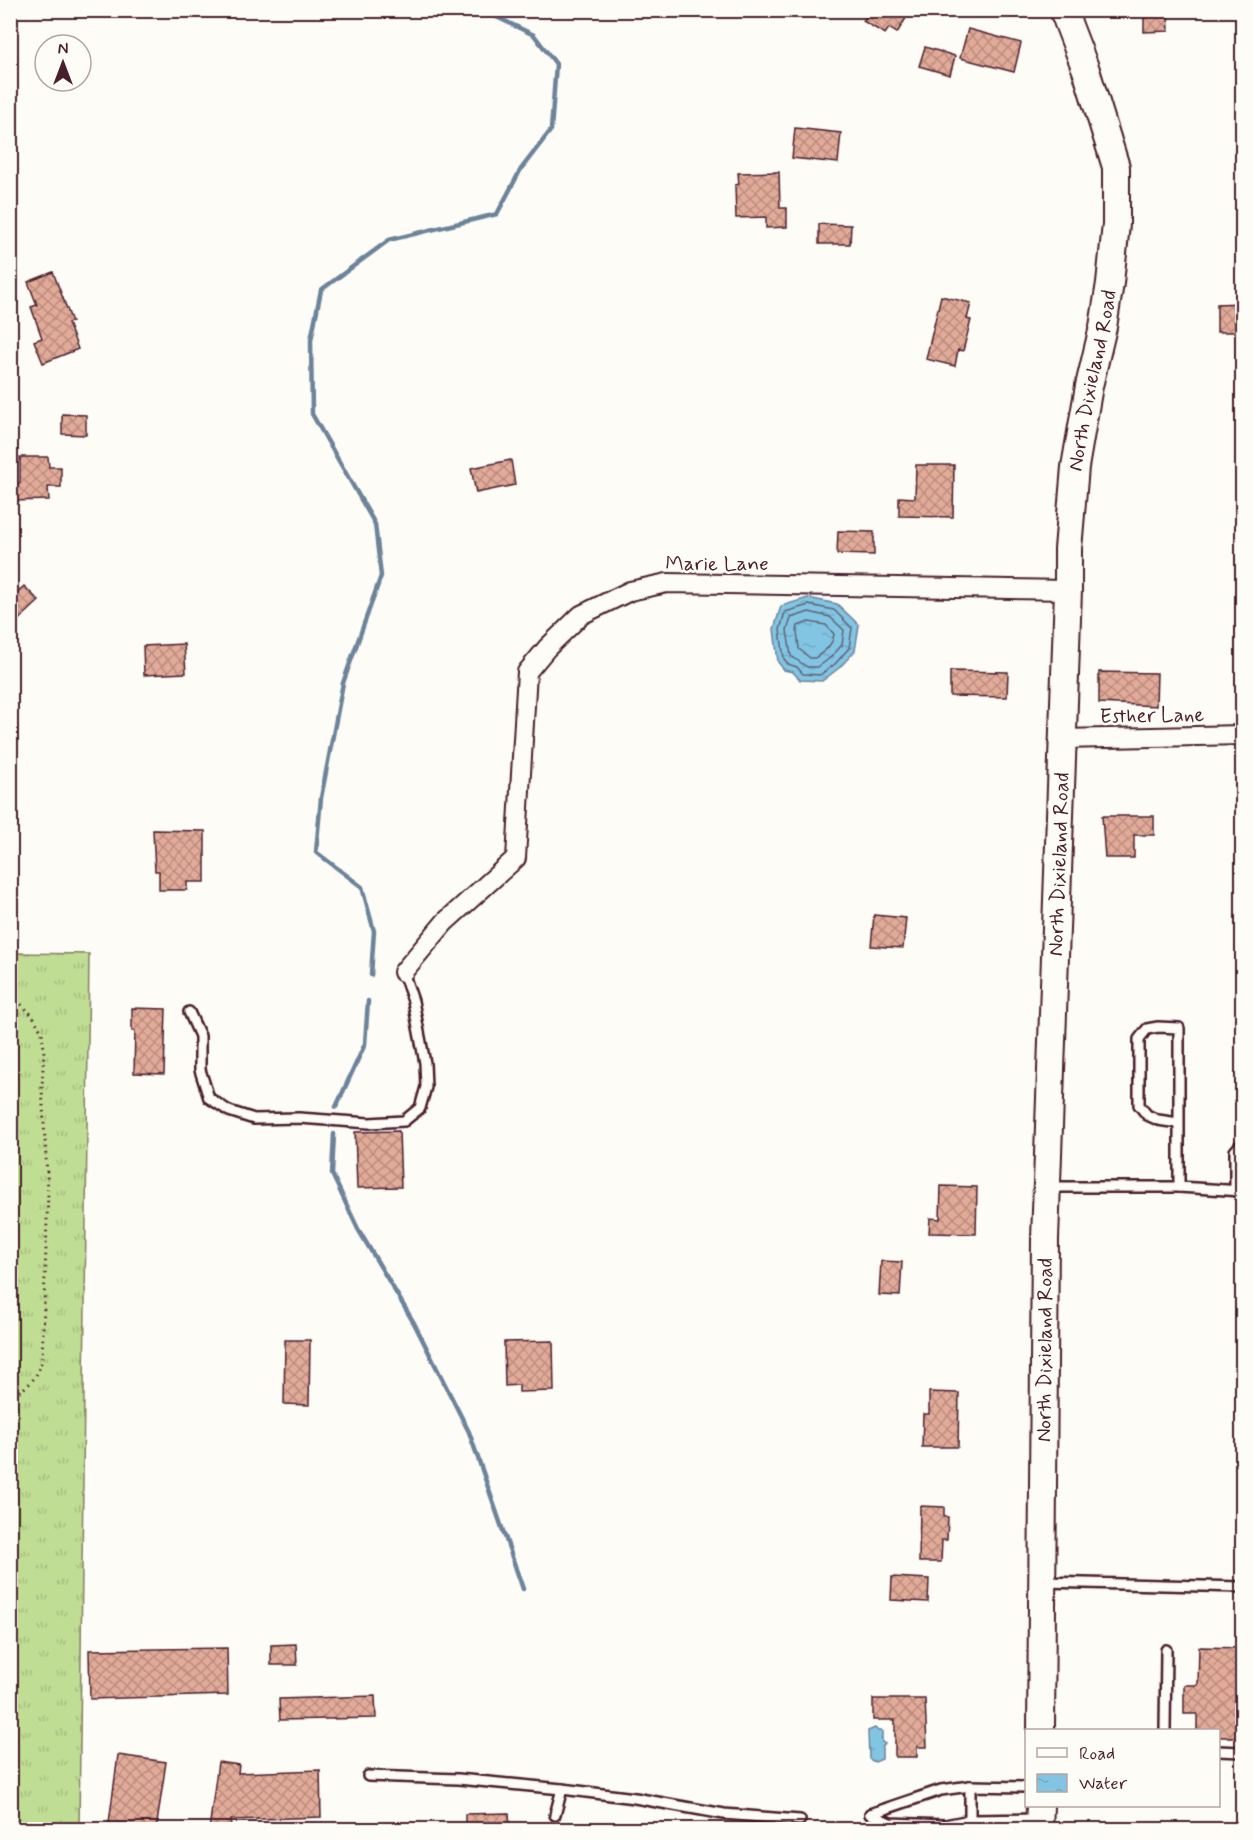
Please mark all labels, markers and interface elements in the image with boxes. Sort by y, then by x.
north arrow [33,33,93,93]
text: N [58,39,68,60]
street label: North Dixieland Road [1062,288,1124,473]
street label: Marie Lane [665,550,769,578]
street label: Esther Lane [1099,701,1205,731]
street label: North Dixieland Road [1042,772,1077,957]
street label: North Dixieland Road [1030,1258,1060,1442]
legend [1025,1729,1220,1807]
text: Road [1079,1742,1115,1766]
text: Water [1079,1772,1128,1796]

